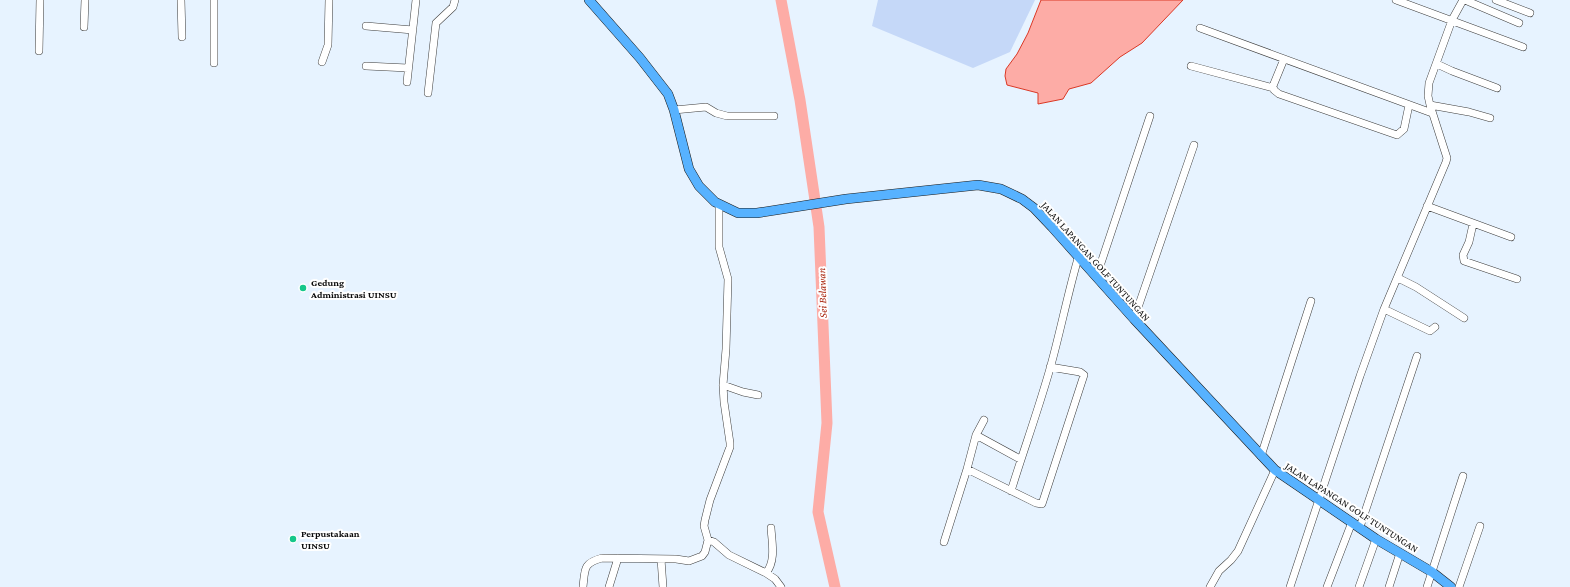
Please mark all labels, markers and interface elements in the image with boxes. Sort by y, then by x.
street label: JALAN LAPANGAN GOLF TUNTUNGAN [1039,199,1152,323]
water label: Sei Belawan [815,267,829,318]
place label: Gedung Administrasi UINSU [310,277,397,300]
marker: Gedung Administrasi UINSU [298,283,308,293]
street label: JALAN LAPANGAN GOLF TUNTUNGAN [1282,460,1421,555]
place label: Perpustakaan UINSU [301,528,360,551]
marker: Perpustakaan UINSU [288,534,298,544]

